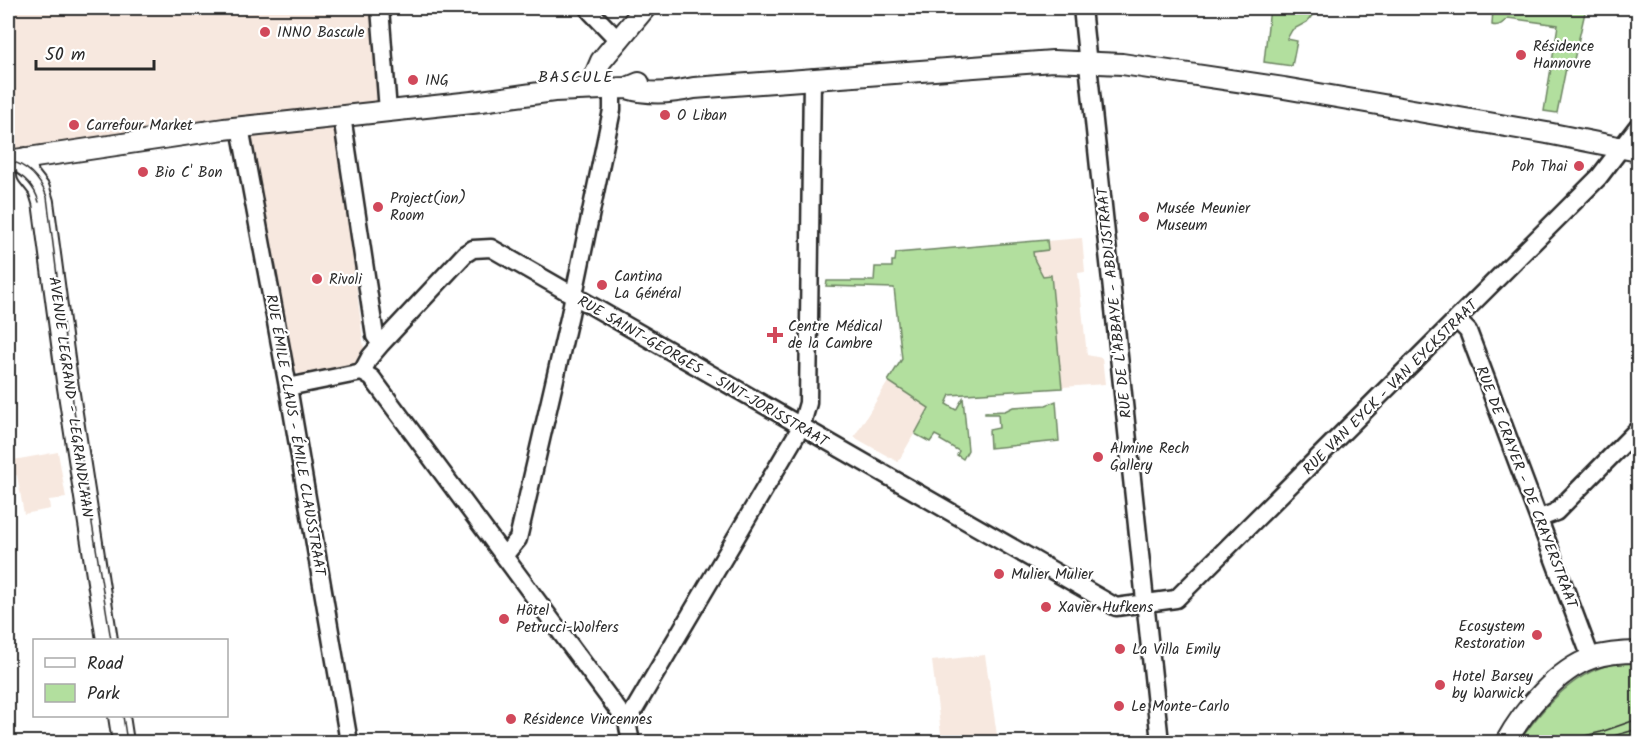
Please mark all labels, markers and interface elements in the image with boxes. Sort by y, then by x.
place label: INNO Bascule [277,21,365,45]
marker: INNO Bascule [258,25,272,39]
scale bar [36,33,154,71]
place label: Résidence Hannovre [1533,35,1594,76]
text: 50 m [45,41,85,70]
marker: Résidence Hannovre [1514,48,1528,62]
district label: BASCULE [538,65,614,90]
place label: ING [425,69,449,93]
marker: ING [406,73,420,87]
place label: O Liban [677,104,727,128]
marker: O Liban [658,108,672,122]
place label: Carrefour Market [86,114,193,138]
marker: Carrefour Market [67,118,81,132]
place label: Poh Thai [1511,155,1568,179]
marker: Poh Thai [1572,159,1586,173]
place label: Bio C' Bon [155,161,222,185]
marker: Bio C' Bon [136,165,150,179]
street label: RUE DE L'ABBAYE - ABDIJSTRAAT [1091,184,1139,420]
place label: Project(ion) Room [390,187,466,228]
place label: Musée Meunier Museum [1156,197,1251,238]
marker: Project(ion) Room [371,200,385,214]
marker: Musée Meunier Museum [1137,210,1151,224]
place label: Cantina La Général [614,265,682,306]
place label: Rivoli [329,268,363,292]
marker: Rivoli [310,272,324,286]
street label: AVENUE LEGRAND - LEGRANDLAAN [41,275,99,519]
marker: Cantina La Général [595,278,609,292]
street label: RUE SAINT-GEORGES - SINT-JORISSTRAAT [573,290,834,455]
street label: RUE ÉMILE CLAUS - ÉMILE CLAUSSTRAAT [258,293,332,580]
street label: RUE VAN EYCK - VAN EYCKSTRAAT [1298,293,1485,481]
place label: Centre Médical de la Cambre [788,315,882,356]
marker: Centre Médical de la Cambre [766,326,784,344]
street label: RUE DE CRAYER - DE CRAYERSTRAAT [1469,363,1584,614]
place label: Almine Rech Gallery [1110,437,1189,478]
marker: Almine Rech Gallery [1091,450,1105,464]
place label: Mulier Mulier [1011,563,1094,587]
marker: Mulier Mulier [992,567,1006,581]
place label: Xavier Hufkens [1058,596,1154,620]
place label: Hôtel Petrucci-Wolfers [516,599,619,640]
marker: Xavier Hufkens [1039,600,1053,614]
marker: Hôtel Petrucci-Wolfers [497,612,511,626]
place label: Ecosystem Restoration [1454,615,1525,656]
marker: Ecosystem Restoration [1530,628,1544,642]
place label: La Villa Emily [1132,638,1221,662]
legend [33,639,228,717]
marker: La Villa Emily [1113,642,1127,656]
text: Road [87,650,124,679]
place label: Hotel Barsey by Warwick [1452,665,1534,706]
marker: Hotel Barsey by Warwick [1433,678,1447,692]
text: Park [87,680,120,709]
place label: Le Monte-Carlo [1131,695,1230,719]
marker: Le Monte-Carlo [1112,699,1126,713]
place label: Résidence Vincennes [523,708,653,732]
marker: Résidence Vincennes [504,712,518,726]

